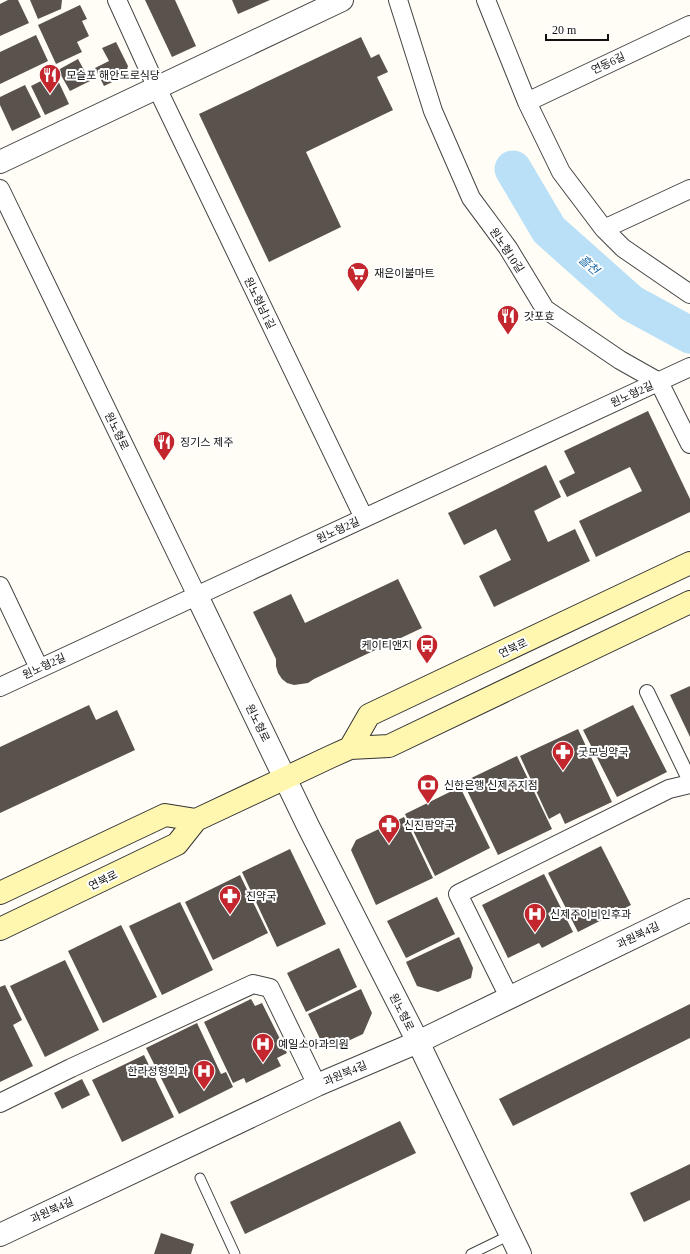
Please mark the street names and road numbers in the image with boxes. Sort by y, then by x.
street label: 연동6길 [589,50,627,76]
street label: 원노형10길 [488,225,526,275]
street label: 원노형남1길 [242,275,278,331]
street label: 원노형2길 [609,379,655,409]
street label: 원노형로 [103,410,131,452]
street label: 원노형2길 [315,515,361,545]
street label: 연북로 [497,636,529,660]
street label: 원노형2길 [21,651,67,681]
street label: 원노형로 [244,702,272,744]
street label: 연북로 [87,868,119,892]
street label: 과원북4길 [615,920,661,950]
street label: 원노형로 [387,991,417,1033]
street label: 과원북4길 [321,1058,369,1088]
street label: 과원북4길 [29,1195,75,1225]

